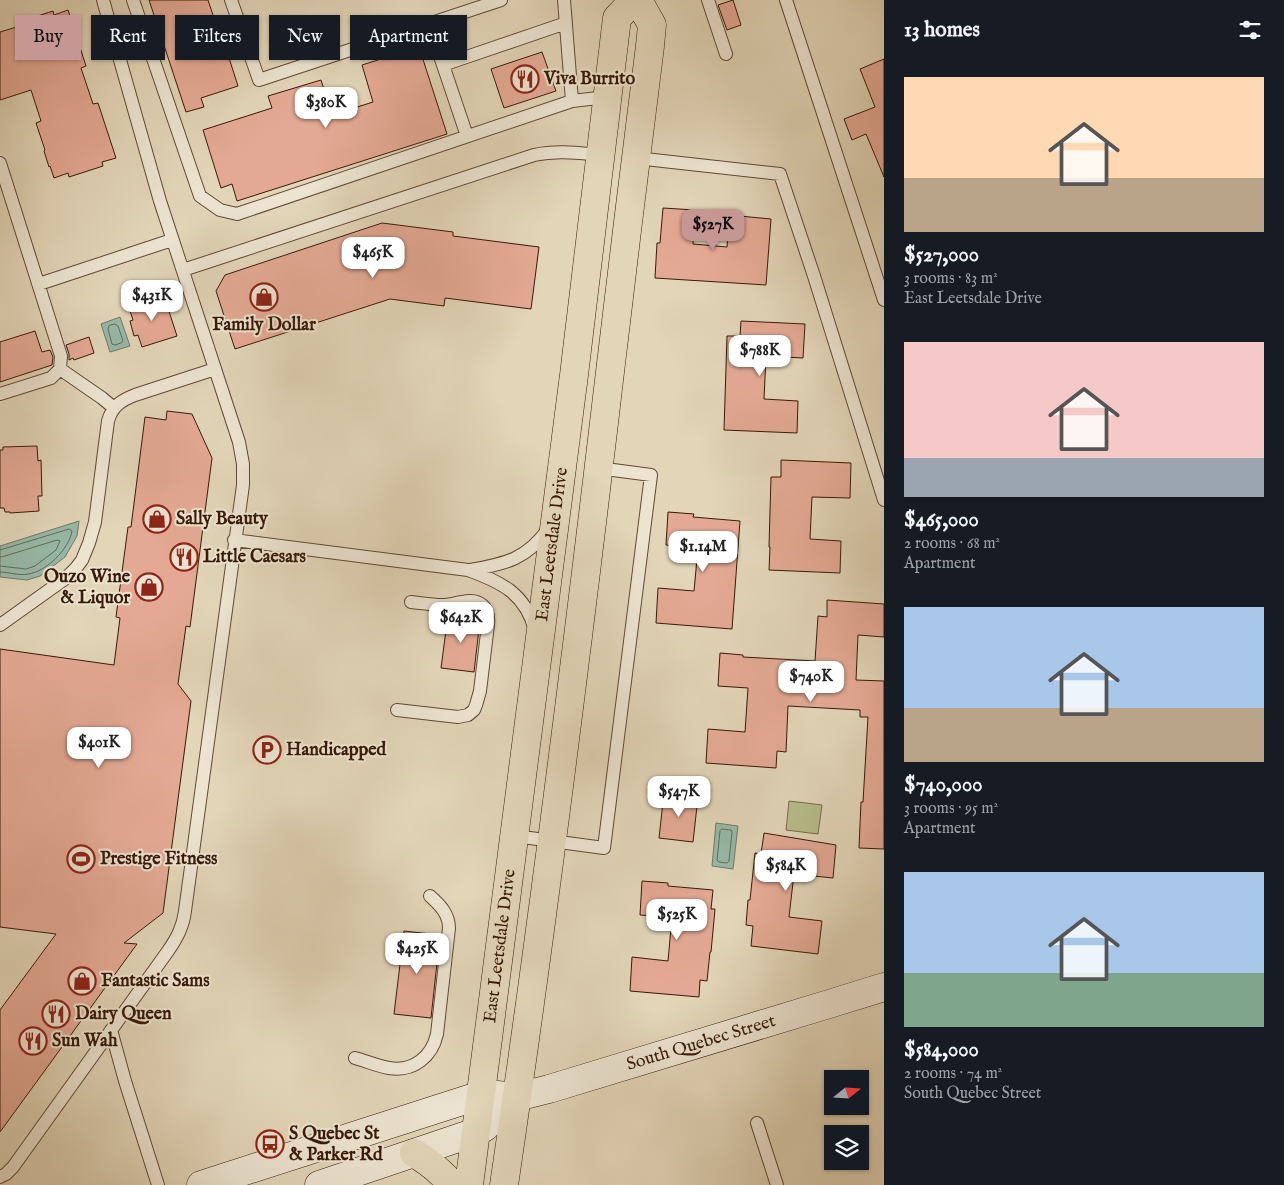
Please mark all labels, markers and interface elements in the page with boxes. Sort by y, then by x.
chip: Buy [15,15,81,60]
chip: Rent [91,15,165,60]
chip: Filters [175,15,259,60]
chip: New [269,15,340,60]
chip: Apartment [350,15,467,60]
icon: filters [1236,16,1264,44]
text: 13 homes [904,17,980,44]
restaurant icon: Viva Burrito [510,64,540,94]
place label: Viva Burrito [543,68,635,91]
pin: $380K [291,86,361,129]
text: $380K [306,93,346,113]
icon: home [1039,109,1129,199]
pin: $527K [678,208,748,251]
text: $527K [693,215,733,235]
pin: $465K [338,236,408,279]
text: $527,000 [904,242,979,269]
text: $465K [353,243,393,263]
text: 3 rooms · 83 m² [904,269,998,289]
pin: $431K [117,280,187,322]
shop icon: Family Dollar [249,282,279,312]
text: $431K [132,286,172,306]
text: East Leetsdale Drive [904,289,1042,309]
place label: Family Dollar [212,314,316,337]
pin: $788K [725,334,795,377]
text: $788K [740,341,780,361]
icon: home [1039,374,1129,464]
street label: East Leetsdale Drive [531,466,573,623]
shop icon: Sally Beauty [142,504,172,534]
text: $465,000 [904,507,979,534]
place label: Sally Beauty [176,508,269,531]
pin: $1.14M [662,530,744,573]
text: 2 rooms · 68 m² [904,534,1000,554]
text: $1.14M [679,537,727,557]
restaurant icon: Little Caesars [169,542,199,572]
place label: Little Caesars [203,546,307,569]
text: Apartment [904,554,975,574]
place label: Ouzo Wine & Liquor [44,566,131,610]
shop icon: Ouzo Wine & Liquor [134,572,164,602]
pin: $642K [426,602,496,644]
text: $642K [440,608,482,628]
icon: home [1039,639,1129,729]
pin: $740K [776,660,846,703]
text: $740K [789,667,833,687]
pin: $401K [64,726,134,769]
text: $401K [78,733,120,753]
parking icon: Handicapped [252,735,282,765]
place label: Handicapped [286,739,386,762]
text: $740,000 [904,772,983,799]
pin: $547K [644,776,714,818]
text: $547K [659,782,700,802]
text: 3 rooms · 95 m² [904,799,998,819]
text: Apartment [904,819,975,839]
sports icon: Prestige Fitness [66,844,96,874]
place label: Prestige Fitness [100,848,218,871]
pin: $584K [751,850,821,892]
text: $584K [766,856,806,876]
street label: East Leetsdale Drive [479,868,521,1024]
pin: $525K [642,898,712,941]
icon: home [1039,904,1129,994]
text: $525K [657,905,697,925]
pin: $425K [382,932,452,975]
text: $425K [396,939,438,959]
shop icon: Fantastic Sams [67,966,97,996]
place label: Fantastic Sams [101,970,210,993]
restaurant icon: Dairy Queen [41,999,71,1029]
place label: Dairy Queen [75,1003,172,1026]
street label: South Quebec Street [624,1009,778,1076]
restaurant icon: Sun Wah [18,1026,48,1056]
place label: Sun Wah [52,1030,118,1053]
text: $584,000 [904,1037,979,1064]
text: 2 rooms · 74 m² [904,1064,1002,1084]
north arrow [824,1070,869,1115]
map controls [824,1070,869,1170]
text: South Quebec Street [904,1084,1041,1104]
place label: S Quebec St & Parker Rd [289,1123,383,1167]
button: layers [824,1125,869,1170]
bus stop icon: S Quebec St & Parker Rd [255,1129,285,1159]

